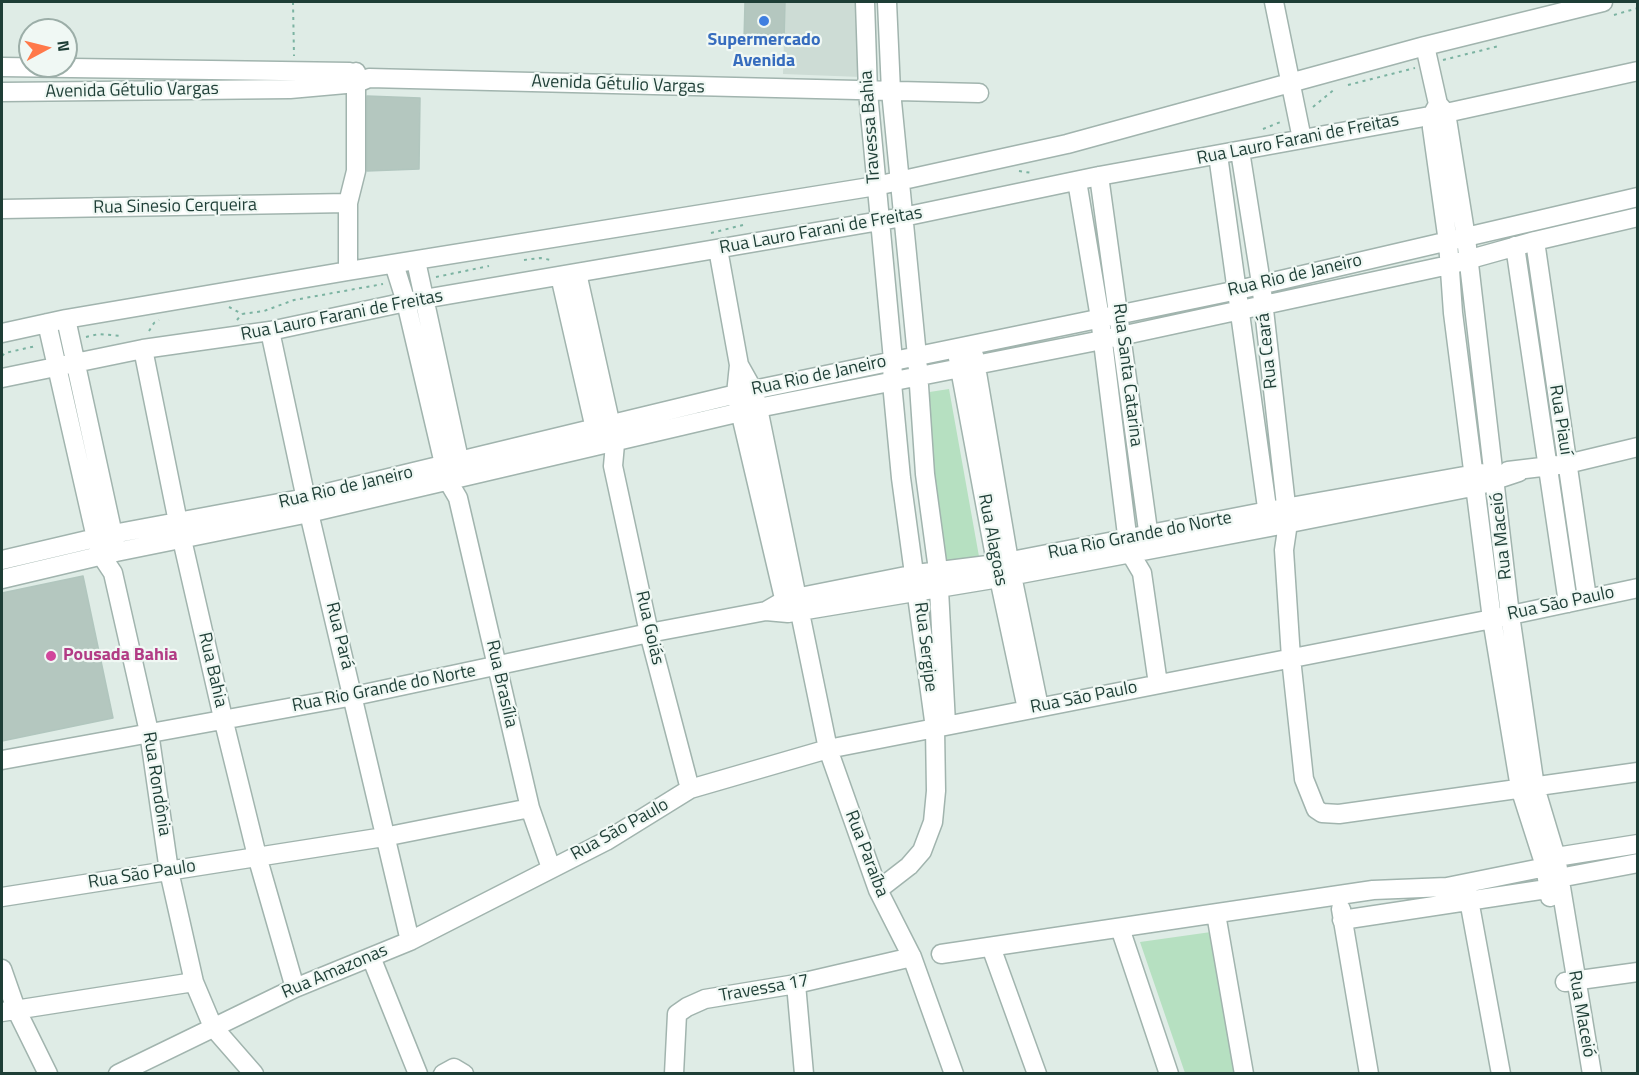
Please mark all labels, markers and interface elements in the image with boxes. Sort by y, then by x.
marker: Supermercado Avenida [757,14,771,28]
north arrow [18,18,78,78]
place label: Supermercado Avenida [707,30,821,72]
text: N [51,39,76,53]
street label: Travessa Bahia [856,70,886,184]
street label: Avenida Gétulio Vargas [531,71,705,99]
street label: Avenida Gétulio Vargas [45,79,219,103]
street label: Rua Lauro Farani de Freitas [1195,110,1401,170]
street label: Rua Sinesio Cerqueira [93,195,257,219]
street label: Rua Lauro Farani de Freitas [718,203,924,259]
street label: Rua Rio de Janeiro [1226,250,1364,302]
street label: Rua Lauro Farani de Freitas [239,286,445,346]
street label: Rua Santa Catarina [1107,302,1147,448]
street label: Rua Ceará [1253,312,1283,390]
street label: Rua Rio de Janeiro [750,351,888,401]
street label: Rua Piauí [1544,383,1576,457]
street label: Rua Rio de Janeiro [277,462,415,514]
street label: Rua Maceió [1487,491,1517,581]
street label: Rua Alagoas [972,492,1012,588]
street label: Rua Rio Grande do Norte [1046,508,1234,564]
street label: Rua São Paulo [1506,582,1616,626]
street label: Rua Goiás [630,589,668,667]
street label: Rua Pará [320,600,358,672]
street label: Rua Sergipe [909,601,941,693]
street label: Rua Bahia [193,630,231,710]
street label: Rua Brasília [480,638,522,730]
place label: Pousada Bahia [63,645,178,667]
marker: Pousada Bahia [44,649,58,663]
street label: Rua Rio Grande do Norte [290,661,478,717]
street label: Rua São Paulo [1029,677,1139,719]
street label: Rua Rondônia [137,730,175,838]
street label: Rua São Paulo [567,794,673,866]
street label: Rua Paraíba [840,808,892,900]
street label: Rua São Paulo [87,856,197,894]
street label: Rua Amazonas [279,940,391,1004]
street label: Rua Maceió [1563,969,1599,1059]
street label: Travessa 17 [718,971,810,1007]

